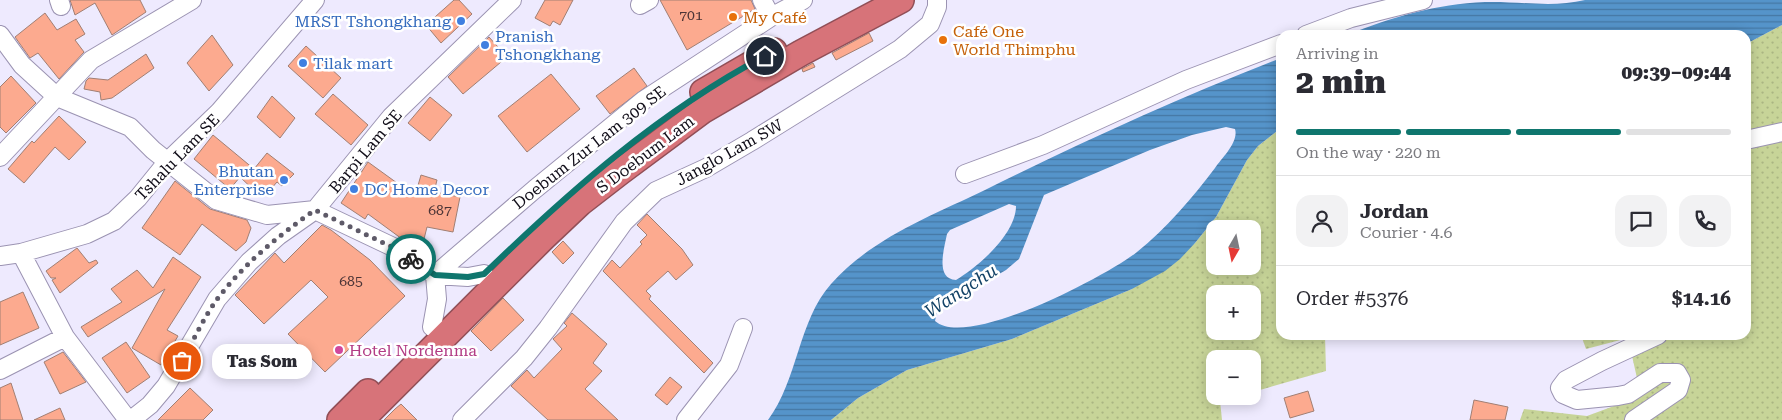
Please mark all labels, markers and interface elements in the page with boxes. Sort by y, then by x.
house number: 701 [679,7,703,23]
place label: My Café [743,8,807,27]
marker: My Café [727,11,739,23]
place label: MRST Tshongkhang [295,12,452,31]
marker: MRST Tshongkhang [455,15,467,27]
place label: Café One World Thimphu [953,22,1076,59]
place label: Pranish Tshongkhang [495,27,601,64]
marker: Café One World Thimphu [937,34,949,46]
pin [744,35,786,77]
marker: Pranish Tshongkhang [479,39,491,51]
icon: home [751,42,779,70]
text: Arriving in [1296,44,1379,63]
place label: Tilak mart [313,54,393,73]
marker: Tilak mart [297,57,309,69]
text: 09:39–09:44 [1622,61,1731,84]
text: 2 min [1296,63,1386,101]
street label: Doebum Zur Lam 309 SE [509,82,670,213]
street label: Barpi Lam SE [325,106,406,197]
street label: Tshalu Lam SE [131,110,224,205]
street label: S Doebum Lam [593,111,698,197]
street label: Janglo Lam SW [673,115,787,190]
text: On the way · 220 m [1296,143,1441,162]
place label: Bhutan Enterprise [194,162,274,199]
marker: Bhutan Enterprise [278,174,290,186]
place label: DC Home Decor [364,180,489,199]
marker: DC Home Decor [348,183,360,195]
button: person [1296,195,1348,247]
button: chat [1615,195,1667,247]
button: phone [1679,195,1731,247]
text: Jordan [1360,200,1429,223]
house number: 687 [428,202,452,218]
north arrow [1206,220,1261,275]
map controls [1206,220,1261,405]
text: Courier · 4.6 [1360,223,1453,242]
courier [386,234,436,284]
icon: bike [397,245,425,273]
water label: Wangchu [921,259,1001,322]
house number: 685 [339,273,363,289]
button: + [1206,285,1261,340]
text: Order #5376 [1296,287,1408,310]
text: $14.16 [1672,287,1731,310]
pin [161,340,203,382]
place label: Hotel Nordenma [349,341,477,360]
callout: Tas Som [212,344,312,378]
marker: Hotel Nordenma [333,344,345,356]
icon: bag [168,347,196,375]
button: − [1206,350,1261,405]
text: Tas Som [227,352,297,371]

